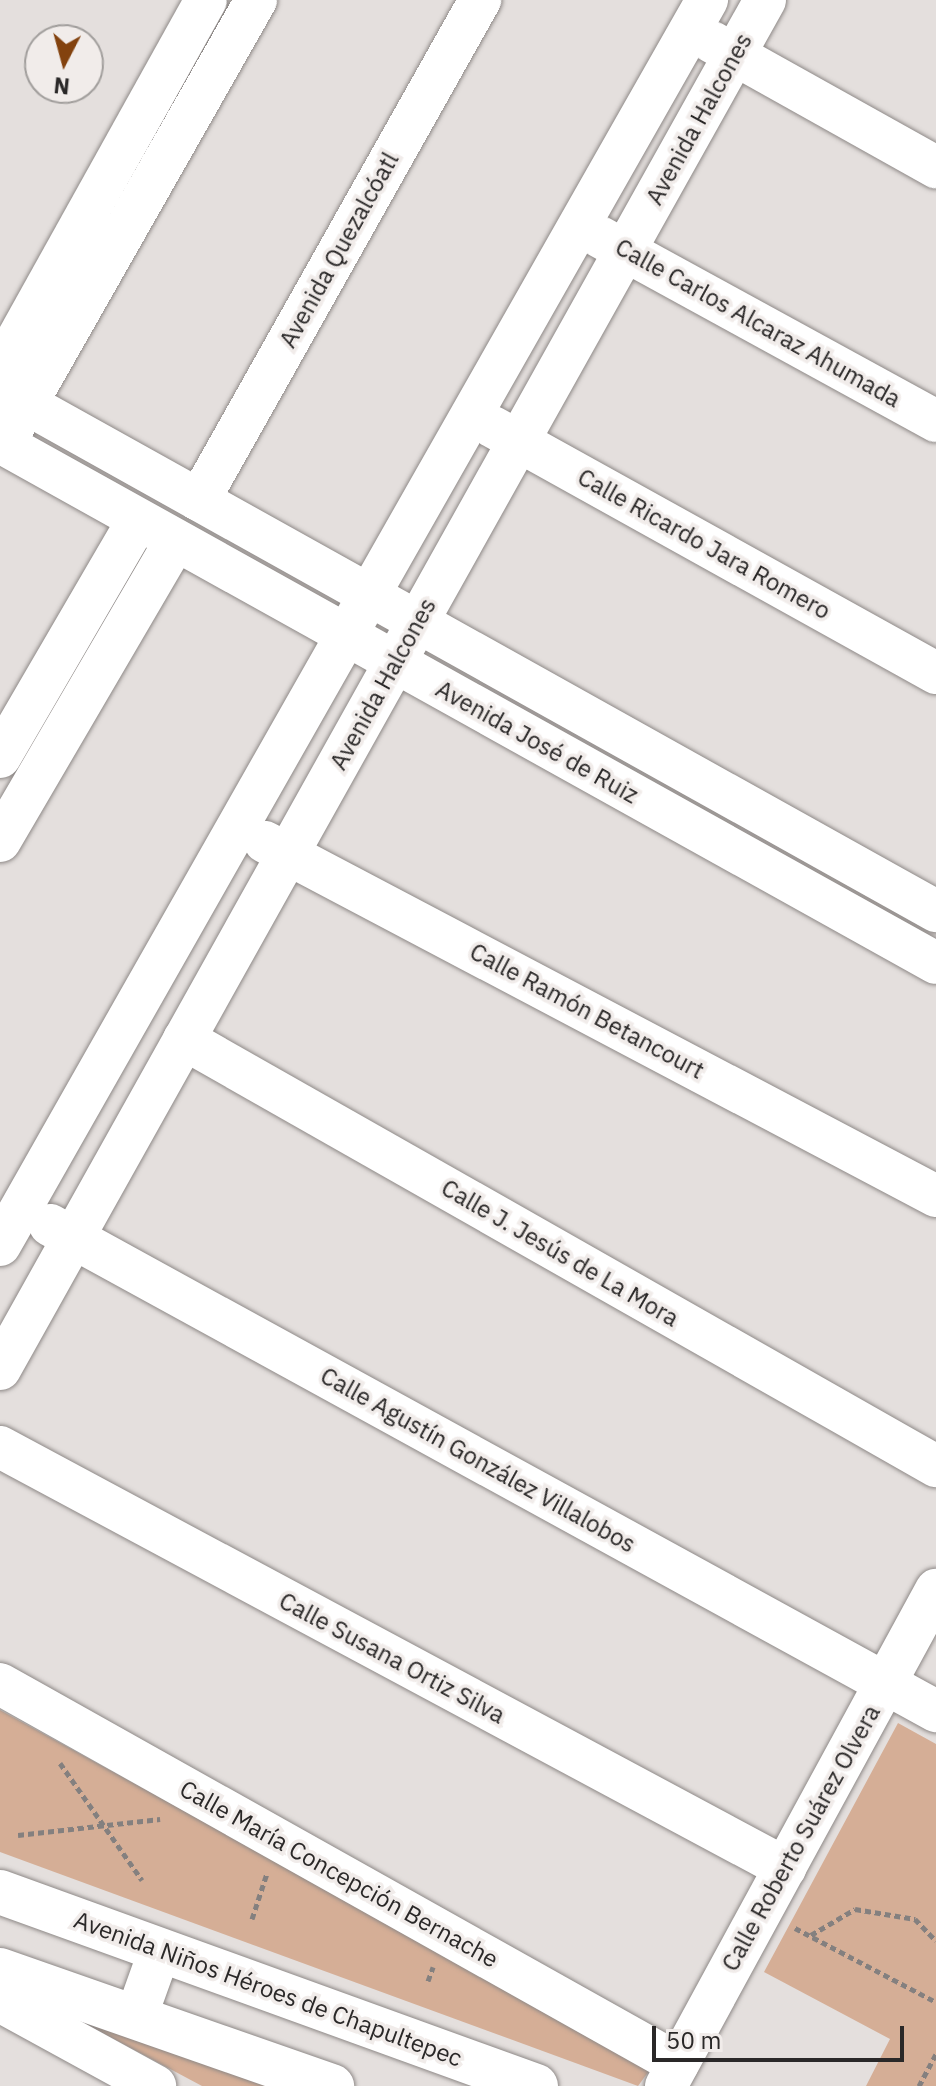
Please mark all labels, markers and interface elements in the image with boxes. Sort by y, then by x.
north arrow [24,24,104,104]
street label: Avenida Halcones [640,28,758,210]
text: N [52,71,71,102]
street label: Avenida Quezalcóatl [273,147,405,353]
street label: Calle Carlos Alcaraz Ahumada [610,232,906,414]
street label: Calle Ricardo Jara Romero [573,462,835,626]
street label: Avenida Halcones [324,593,442,775]
street label: Avenida José de Ruiz [431,674,643,810]
street label: Calle Ramón Betancourt [465,937,709,1085]
street label: Calle J. Jesús de La Mora [436,1173,684,1333]
street label: Calle Agustín González Villalobos [315,1361,641,1559]
street label: Calle Susana Ortiz Silva [274,1586,510,1730]
street label: Calle Roberto Suárez Olvera [716,1700,886,1976]
street label: Calle María Concepción Bernache [175,1774,503,1974]
street label: Avenida Niños Héroes de Chapultepec [70,1905,466,2073]
scale bar [656,2010,908,2060]
text: 50 m [666,2024,721,2056]

